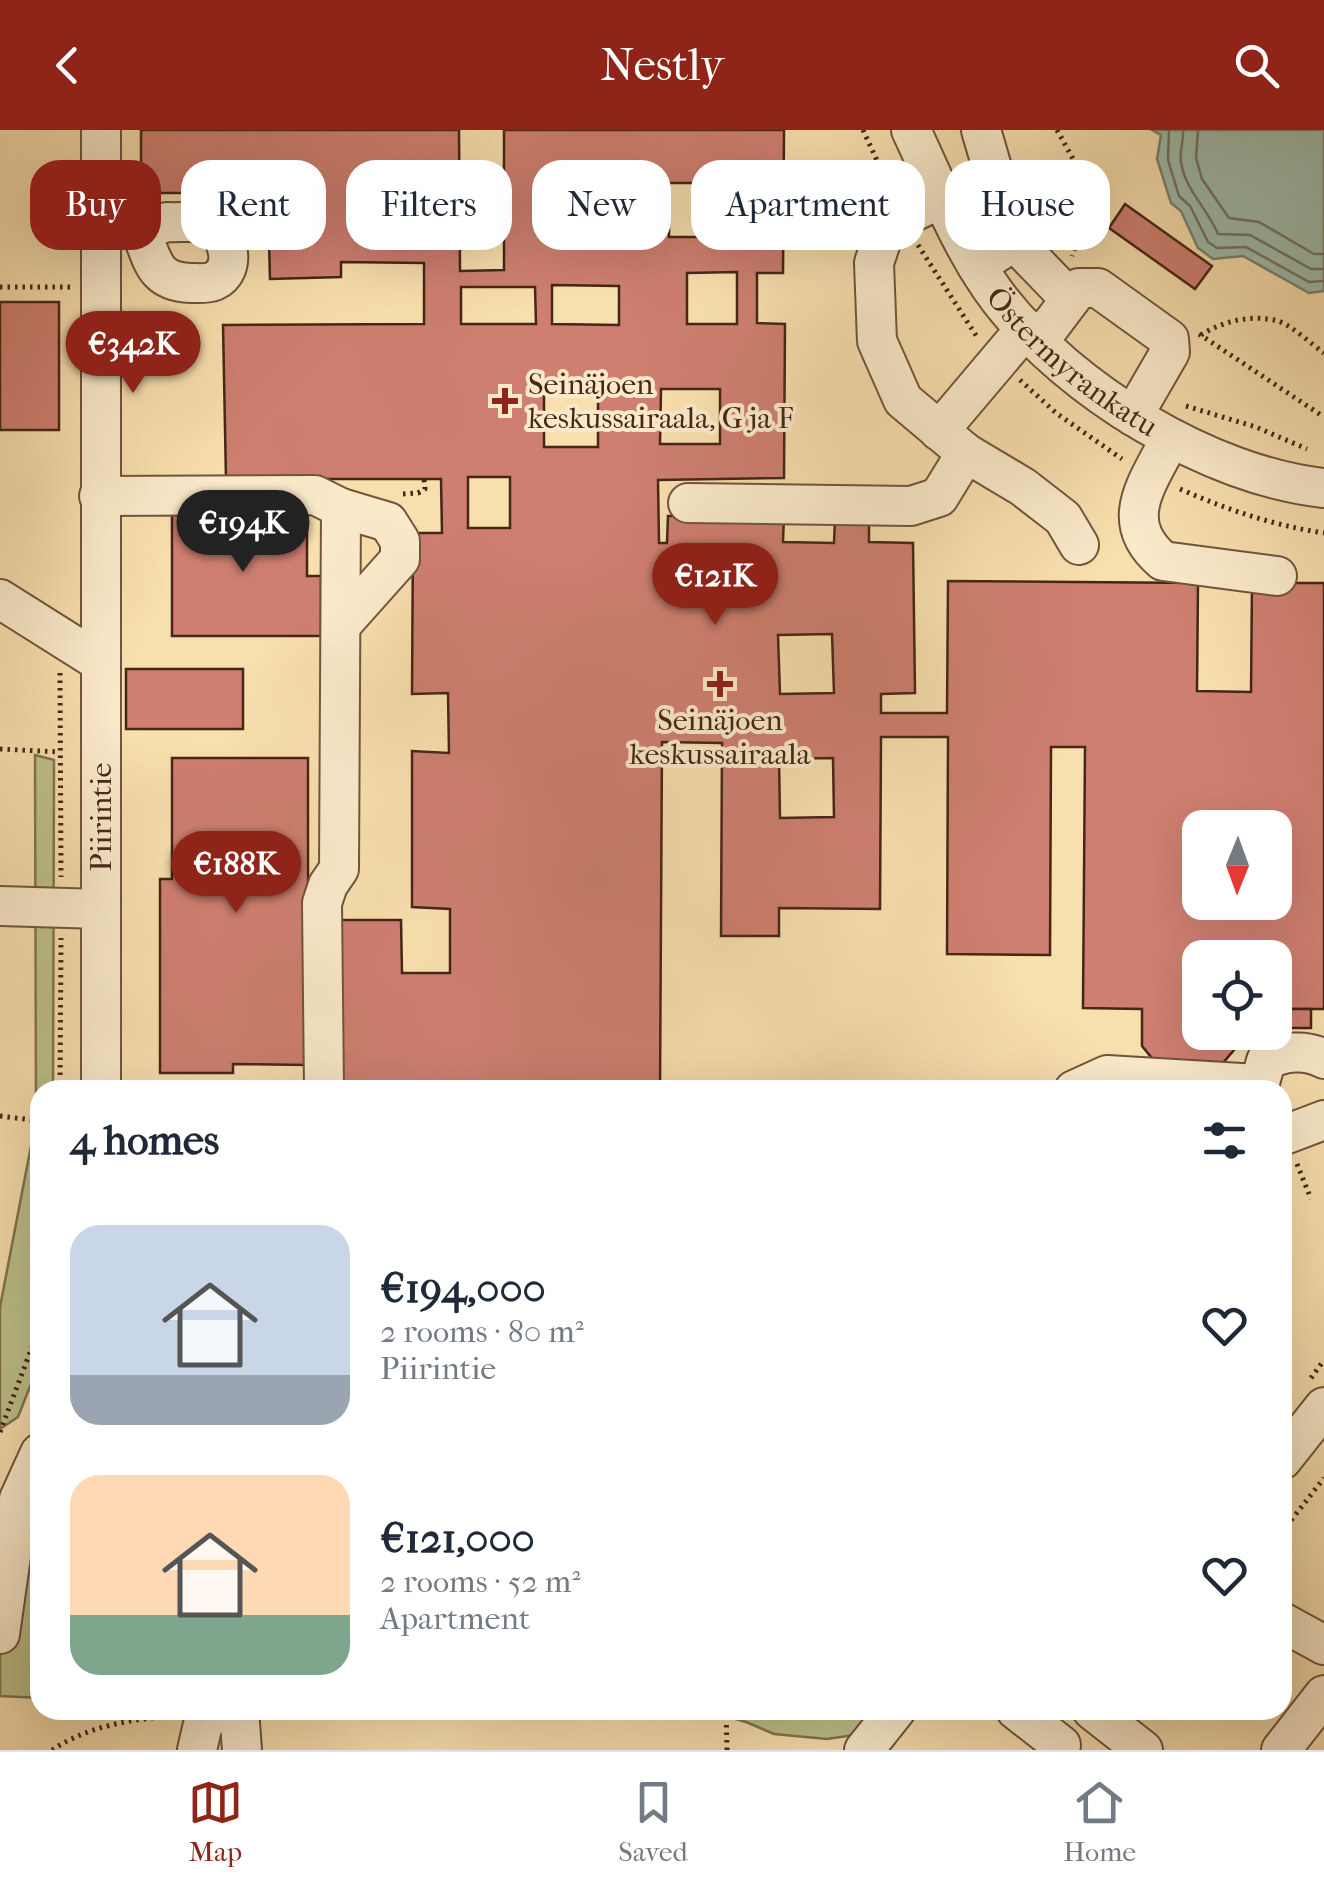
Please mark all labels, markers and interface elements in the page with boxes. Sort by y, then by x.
icon: back [40,38,95,93]
icon: search [1229,38,1284,93]
text: Nestly [600,39,724,92]
chip: Buy [30,160,161,250]
chip: Rent [181,160,326,250]
chip: Filters [346,160,512,250]
chip: New [532,160,671,250]
chip: Apartment [691,160,925,250]
chip: House [945,160,1110,250]
street label: Östermyrankatu [979,281,1164,445]
pin: €342K [63,311,203,396]
text: €342K [88,325,178,362]
place label: Seinäjoen keskussairaala, G ja F [528,367,794,436]
marker: Seinäjoen keskussairaala, G ja F [492,388,518,414]
pin: €194K [173,490,313,575]
text: €194K [198,504,288,541]
pin: €121K [645,543,785,628]
text: €121K [674,557,756,594]
marker: Seinäjoen keskussairaala [707,671,733,697]
place label: Seinäjoen keskussairaala [630,703,812,772]
street label: Piirintie [84,762,119,871]
north arrow [1182,810,1292,920]
map controls [1182,810,1292,1050]
pin: €188K [166,831,306,916]
text: €188K [193,845,279,882]
button: locate [1182,940,1292,1050]
icon: filters [1197,1113,1252,1168]
text: 4 homes [70,1116,219,1165]
text: €194,000 [380,1264,546,1313]
icon: home [150,1265,270,1385]
icon: heart [1197,1298,1252,1353]
text: 2 rooms · 80 m² [380,1313,584,1350]
text: Piirintie [380,1350,496,1387]
text: €121,000 [380,1514,535,1563]
icon: home [150,1515,270,1635]
icon: heart [1197,1548,1252,1603]
text: 2 rooms · 52 m² [380,1563,580,1600]
text: Apartment [380,1600,530,1637]
tab: Map [188,1775,243,1868]
tab: Saved [618,1775,688,1868]
tab: Home [1063,1775,1136,1868]

